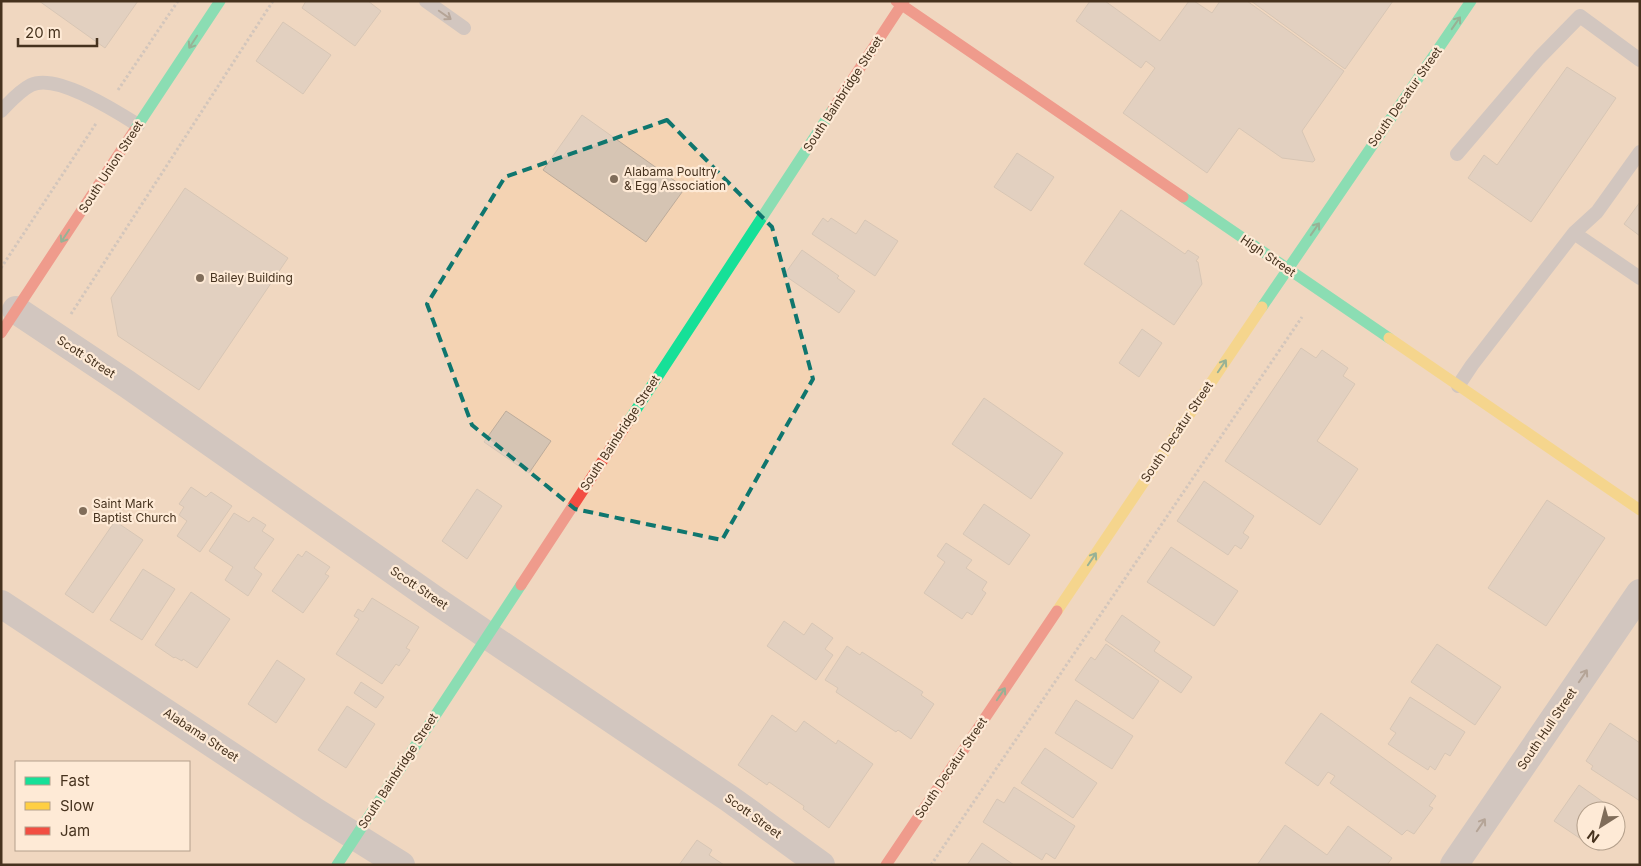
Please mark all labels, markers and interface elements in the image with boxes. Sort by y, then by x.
one-way arrow [438,10,452,20]
scale bar [18,15,96,47]
one-way arrow [1451,16,1461,30]
text: 20 m [25,23,61,42]
street label: South Bainbridge Street [800,33,886,154]
one-way arrow [188,35,199,49]
street label: South Decatur Street [1364,44,1445,150]
street label: South Union Street [75,118,146,216]
place label: Alabama Poultry & Egg Association [624,164,726,193]
marker: Alabama Poultry & Egg Association [608,173,620,185]
one-way arrow [1310,222,1320,236]
one-way arrow [60,229,70,243]
street label: High Street [1238,232,1299,280]
place label: Bailey Building [210,270,293,285]
marker: Bailey Building [194,272,206,284]
street label: Scott Street [54,332,118,381]
one-way arrow [1217,359,1227,373]
street label: South Bainbridge Street [577,372,663,493]
street label: South Decatur Street [1137,378,1216,485]
place label: Saint Mark Baptist Church [93,496,177,525]
marker: Saint Mark Baptist Church [77,505,89,517]
one-way arrow [1087,552,1097,566]
street label: Scott Street [388,563,451,612]
one-way arrow [1578,669,1588,683]
street label: South Hull Street [1514,685,1580,772]
one-way arrow [996,687,1006,701]
street label: Alabama Street [161,705,242,764]
street label: South Bainbridge Street [355,710,441,831]
street label: South Decatur Street [911,714,990,821]
legend [15,761,190,851]
text: Fast [60,771,90,790]
street label: Scott Street [722,790,785,841]
text: Slow [60,796,94,815]
north arrow [1576,801,1626,851]
one-way arrow [1476,818,1486,832]
text: Jam [60,821,90,840]
text: N [1584,827,1602,847]

